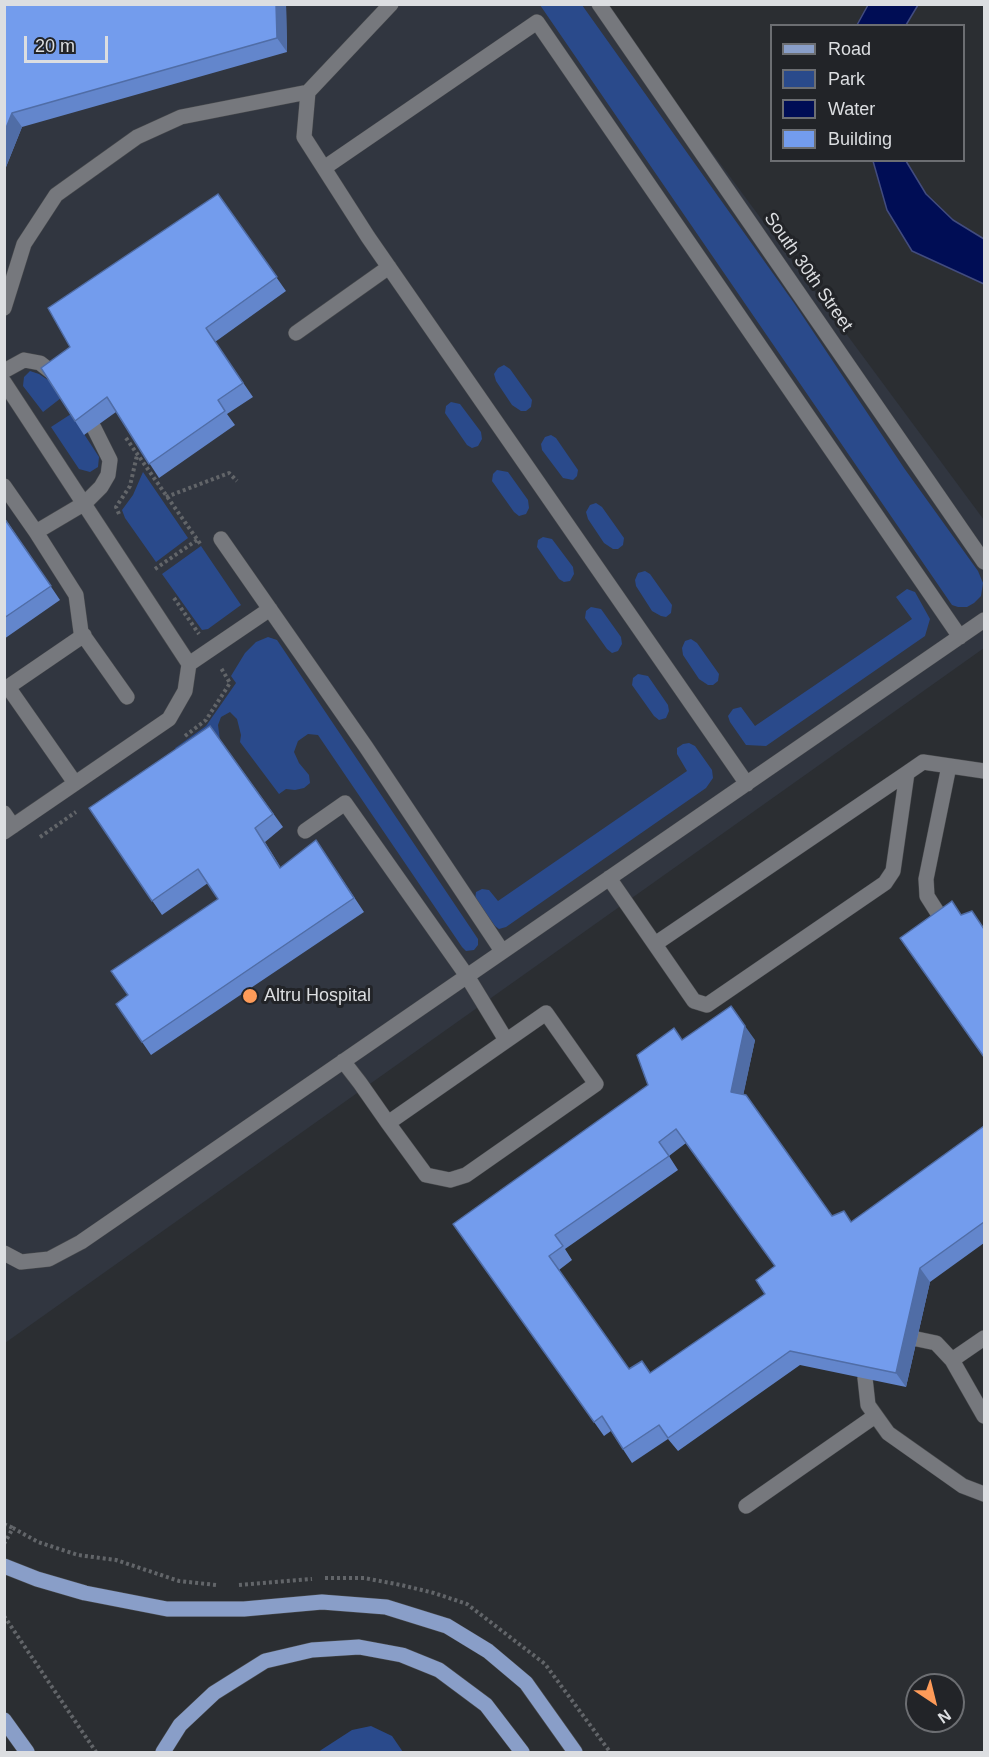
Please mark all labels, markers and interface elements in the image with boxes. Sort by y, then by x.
scale bar [27,24,111,62]
legend [770,24,965,162]
text: 20 m [35,36,75,56]
text: Road [828,39,871,59]
text: Park [828,69,865,89]
text: Water [828,99,875,119]
text: Building [828,129,892,149]
street label: South 30th Street [759,208,857,336]
place label: Altru Hospital [264,985,371,1007]
marker: Altru Hospital [241,987,259,1005]
north arrow [905,1673,965,1733]
text: N [935,1706,954,1727]

